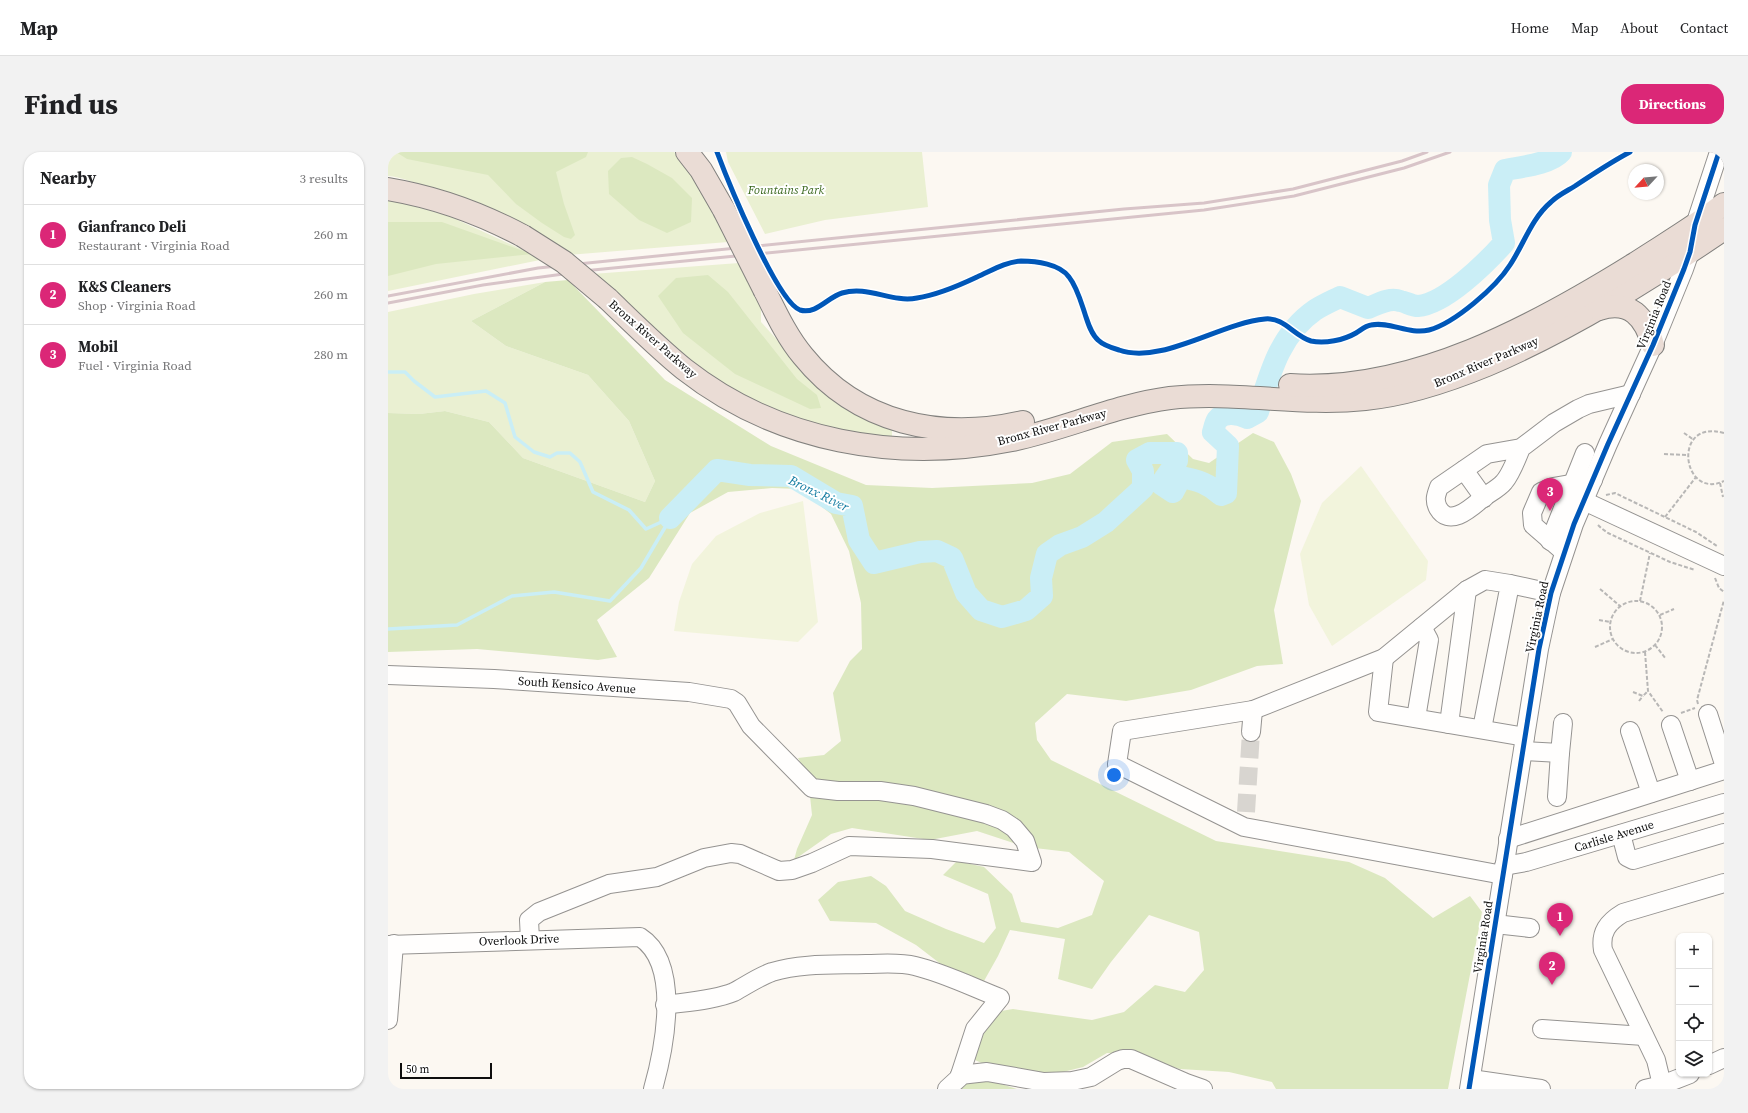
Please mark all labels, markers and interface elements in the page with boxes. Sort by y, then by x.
text: Map [20,15,58,41]
text: Home [1511,18,1549,38]
text: Map [1571,18,1598,38]
text: About [1620,18,1658,38]
text: Contact [1680,18,1728,38]
button: Directions [1621,84,1724,124]
text: Find us [24,85,118,123]
north arrow [1628,164,1664,200]
text: Nearby [40,166,96,190]
text: 3 results [300,170,348,187]
park label: Fountains Park [747,182,824,198]
text: Gianfranco Deli [78,216,186,237]
text: 1 [49,226,57,243]
text: 260 m [314,226,348,243]
text: Restaurant · Virginia Road [78,237,230,254]
text: K&S Cleaners [78,276,171,297]
street label: Virginia Road [1633,278,1675,352]
text: 2 [49,286,57,303]
text: 260 m [314,286,348,303]
street label: Bronx River Parkway [605,296,701,382]
text: Shop · Virginia Road [78,297,196,314]
street label: Bronx River Parkway [1431,332,1542,391]
text: Mobil [78,336,118,357]
text: 3 [49,346,57,363]
text: 280 m [314,346,348,363]
text: Fuel · Virginia Road [78,357,192,374]
street label: Bronx River Parkway [996,405,1109,449]
water label: Bronx River [785,471,852,516]
pin: 3 [1537,478,1563,511]
street label: Virginia Road [1522,579,1552,654]
street label: South Kensico Avenue [518,673,636,697]
your location [1104,765,1124,785]
street label: Carlisle Avenue [1572,816,1656,856]
street label: Virginia Road [1469,900,1497,974]
pin: 1 [1547,903,1573,936]
street label: Overlook Drive [479,931,559,949]
map controls [1676,933,1712,1077]
button: + [1676,933,1712,969]
pin: 2 [1539,952,1565,985]
button: − [1676,969,1712,1005]
button: locate [1676,1005,1712,1041]
button: layers [1676,1041,1712,1077]
scale bar [400,1061,492,1080]
text: 50 m [406,1062,429,1077]

